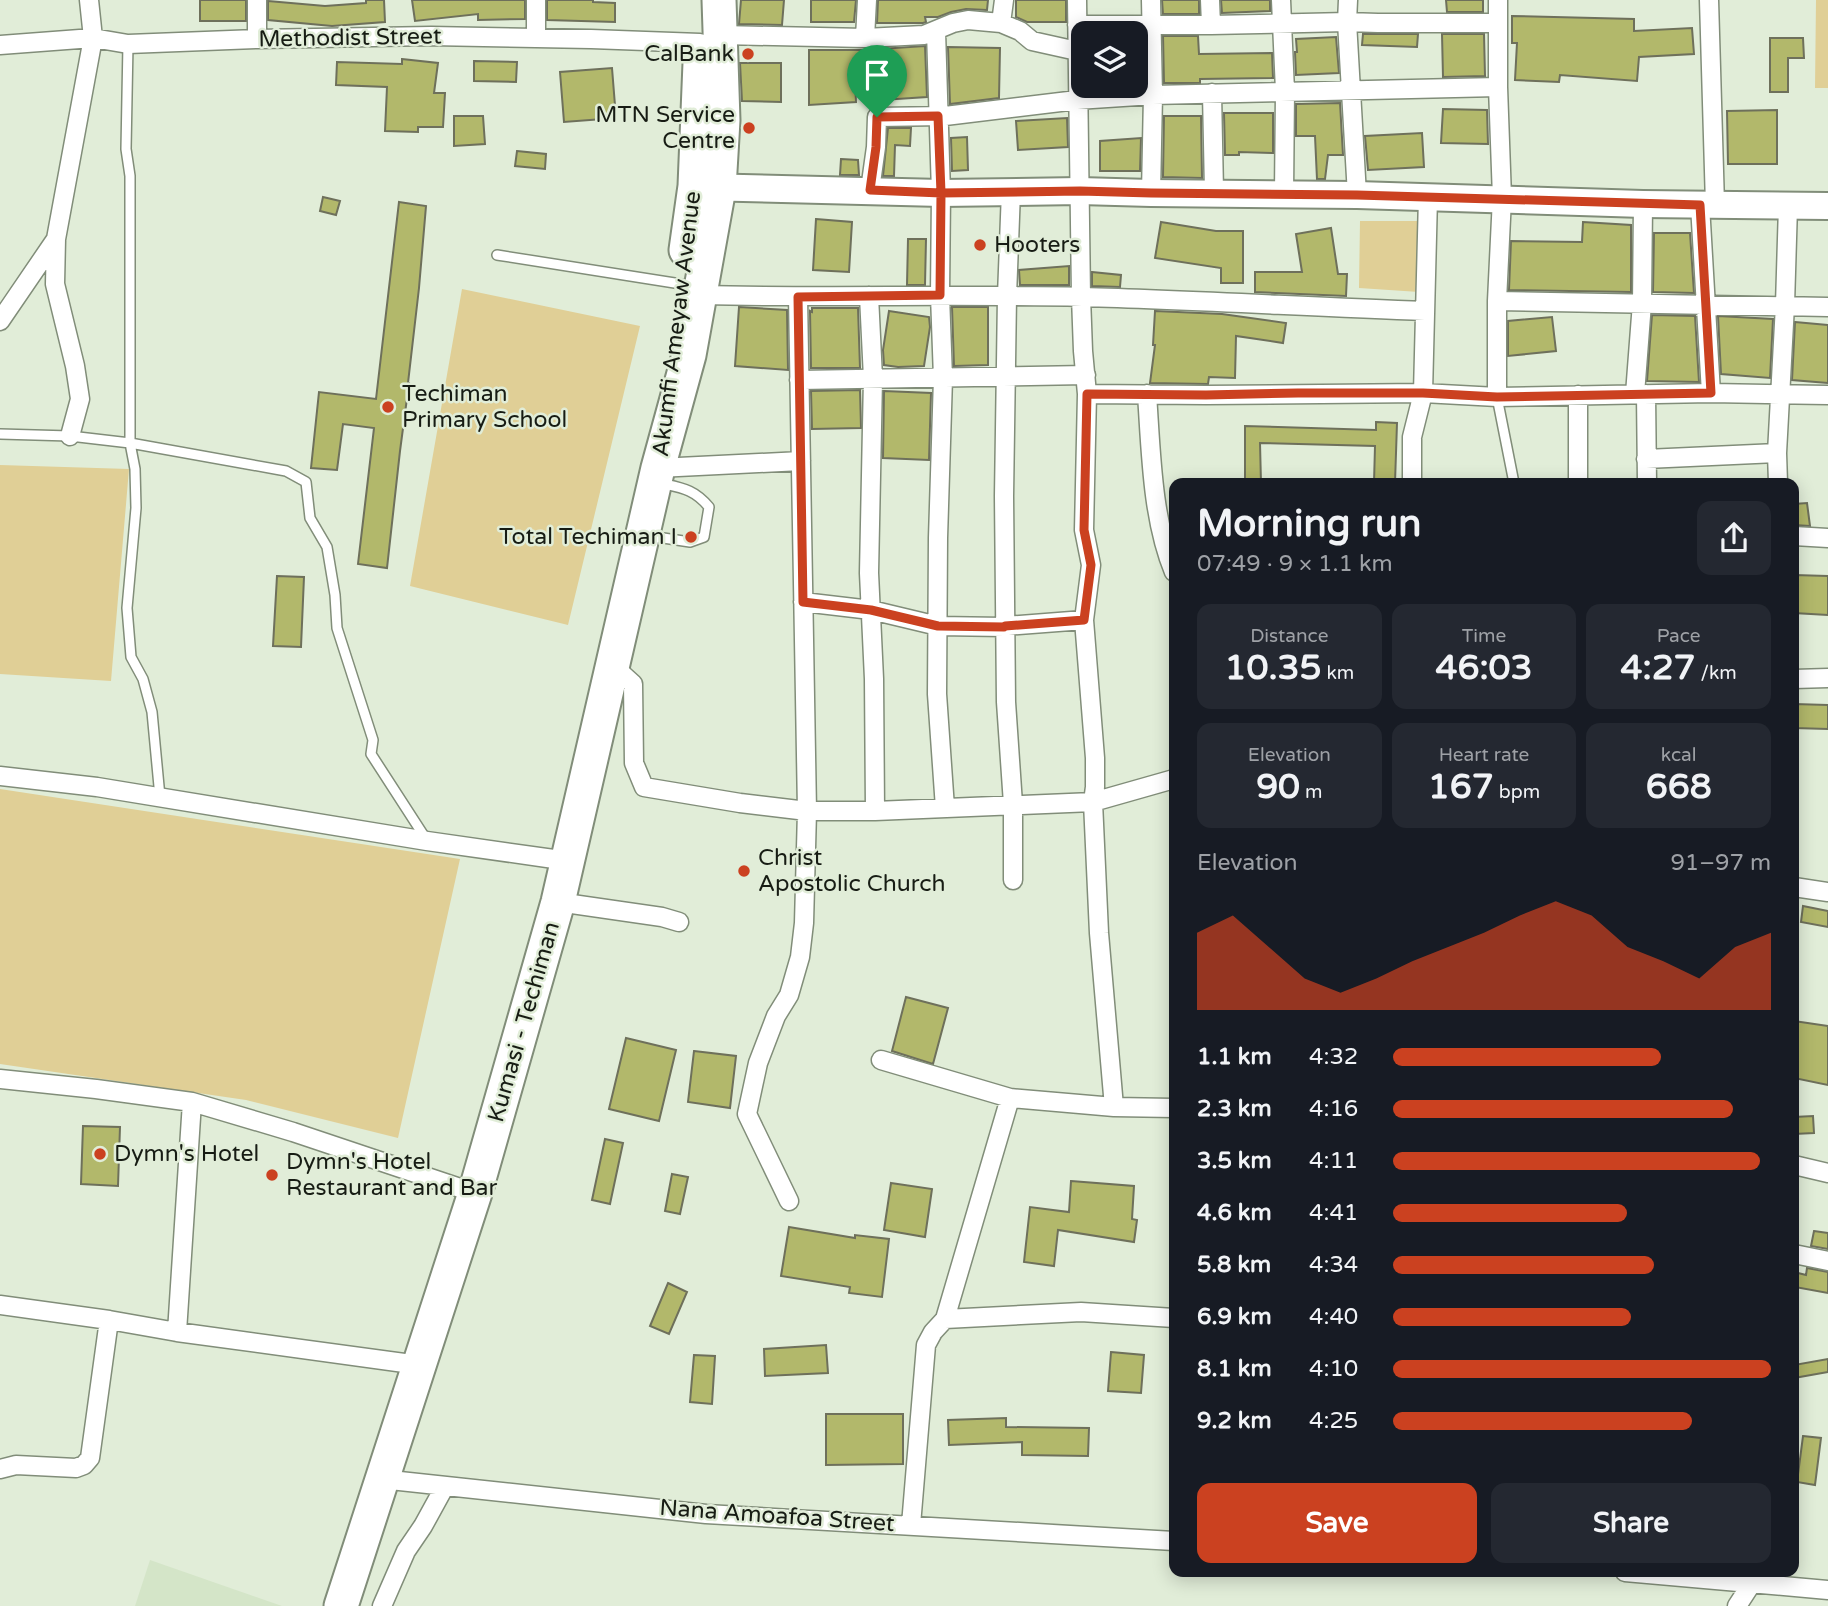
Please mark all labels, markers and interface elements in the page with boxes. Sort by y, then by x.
map controls [1071,21,1148,98]
button: layers [1071,21,1148,98]
street label: Methodist Street [258,22,442,54]
place label: CalBank [644,40,734,68]
pin [847,45,907,117]
marker: CalBank [740,46,756,62]
icon: arrive [858,56,896,94]
place label: MTN Service Centre [595,101,735,155]
marker: MTN Service Centre [741,120,757,136]
street label: Akumfi Ameyaw Avenue [647,190,707,458]
place label: Hooters [994,231,1080,259]
marker: Hooters [972,237,988,253]
place label: Techiman Primary School [402,380,567,434]
marker: Techiman Primary School [380,399,396,415]
text: Morning run [1197,501,1421,547]
button: share [1697,501,1771,575]
place label: Total Techiman I [499,523,677,551]
marker: Total Techiman I [683,529,699,545]
text: 07:49 · 9 × 1.1 km [1197,550,1393,578]
text: Distance [1250,625,1328,647]
text: Time [1462,625,1506,647]
text: Pace [1657,625,1701,647]
text: 10.35 [1224,647,1321,689]
text: 46:03 [1435,647,1533,689]
text: 4:27 [1621,647,1696,689]
text: km [1321,662,1354,684]
text: /km [1696,662,1737,684]
text: Elevation [1248,744,1331,766]
text: Heart rate [1439,744,1529,766]
text: kcal [1661,744,1697,766]
text: 90 [1256,766,1300,808]
text: 167 [1428,766,1494,808]
text: 668 [1646,766,1712,808]
text: m [1300,781,1323,803]
text: bpm [1494,781,1540,803]
place label: Christ Apostolic Church [758,844,945,898]
text: Elevation [1197,849,1298,877]
text: 91–97 m [1670,849,1771,877]
marker: Christ Apostolic Church [736,863,752,879]
street label: Kumasi - Techiman [482,919,566,1125]
text: 1.1 km [1197,1043,1272,1071]
text: 4:32 [1309,1043,1358,1071]
text: 2.3 km [1197,1095,1272,1123]
text: 4:16 [1309,1095,1358,1123]
place label: Dymn's Hotel [114,1140,259,1168]
marker: Dymn's Hotel [92,1146,108,1162]
text: 3.5 km [1197,1147,1272,1175]
text: 4:11 [1309,1147,1358,1175]
place label: Dymn's Hotel Restaurant and Bar [286,1148,497,1202]
marker: Dymn's Hotel Restaurant and Bar [264,1167,280,1183]
text: 4.6 km [1197,1199,1272,1227]
text: 4:41 [1309,1199,1358,1227]
text: 5.8 km [1197,1251,1271,1279]
text: 4:34 [1309,1251,1358,1279]
text: 6.9 km [1197,1303,1272,1331]
text: 4:40 [1309,1303,1358,1331]
text: 8.1 km [1197,1355,1272,1383]
text: 4:10 [1309,1355,1358,1383]
text: 9.2 km [1197,1407,1272,1435]
text: 4:25 [1309,1407,1358,1435]
button: Save [1197,1483,1477,1563]
button: Share [1491,1483,1771,1563]
street label: Nana Amoafoa Street [658,1494,896,1538]

